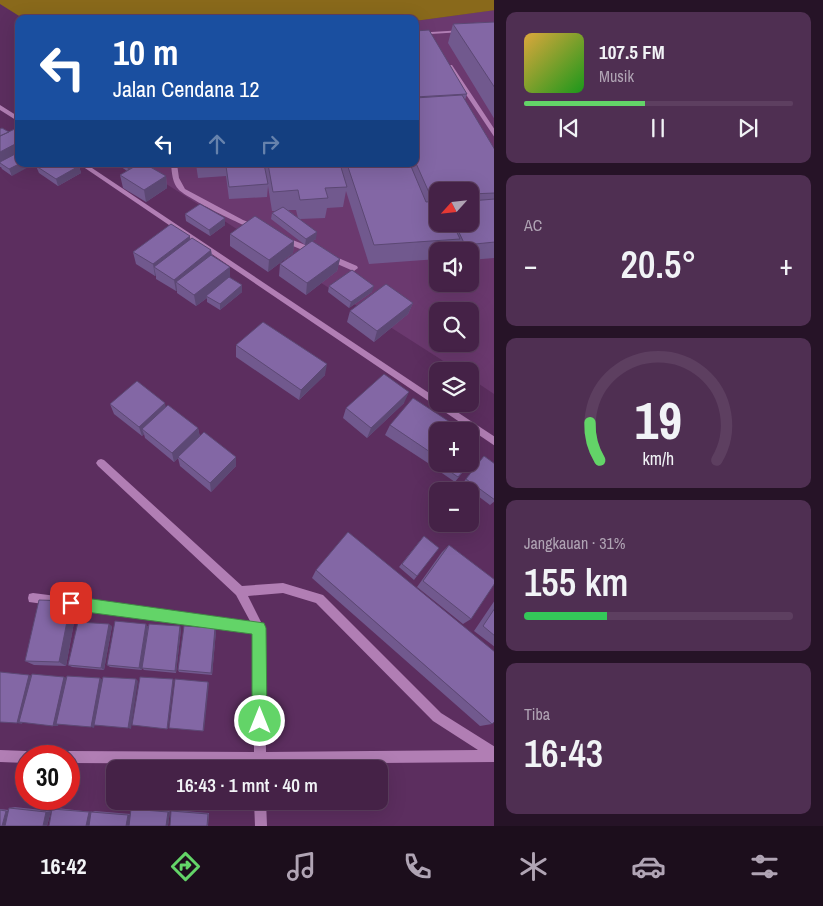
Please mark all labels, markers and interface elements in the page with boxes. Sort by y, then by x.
text: 10 m [113,29,178,76]
icon: left [30,35,95,100]
text: 107.5 FM [599,39,665,65]
text: Musik [599,65,634,87]
text: Jalan Cendana 12 [113,74,259,104]
icon: previous [555,114,583,142]
icon: pause [644,114,672,142]
icon: next [734,114,762,142]
icon: left [150,130,178,158]
icon: ahead [203,130,231,158]
icon: right [256,130,284,158]
north arrow [429,182,479,232]
map controls [429,182,479,532]
text: AC [524,214,542,236]
text: 20.5° [621,239,696,290]
button: sound [429,242,479,292]
text: − [524,246,537,284]
text: + [780,246,793,284]
button: search [429,302,479,352]
button: layers [429,362,479,412]
text: 19 [635,385,682,455]
button: + [429,422,479,472]
text: km/h [643,447,674,471]
button: − [429,482,479,532]
text: Jangkauan · 31% [524,532,625,554]
text: 155 km [524,557,628,608]
pin [50,582,92,624]
icon: arrive [57,589,85,617]
position arrow [233,694,285,746]
text: Tiba [524,703,550,725]
text: 16:43 [524,728,603,779]
speed limit sign: 30 [15,745,80,810]
text: 16:43 · 1 mnt · 40 m [176,772,318,798]
icon: directions [168,849,203,884]
icon: music [284,849,319,884]
icon: phone [400,849,435,884]
icon: climate [516,849,551,884]
icon: car [631,849,666,884]
icon: filters [747,849,782,884]
text: 16:42 [40,851,87,881]

